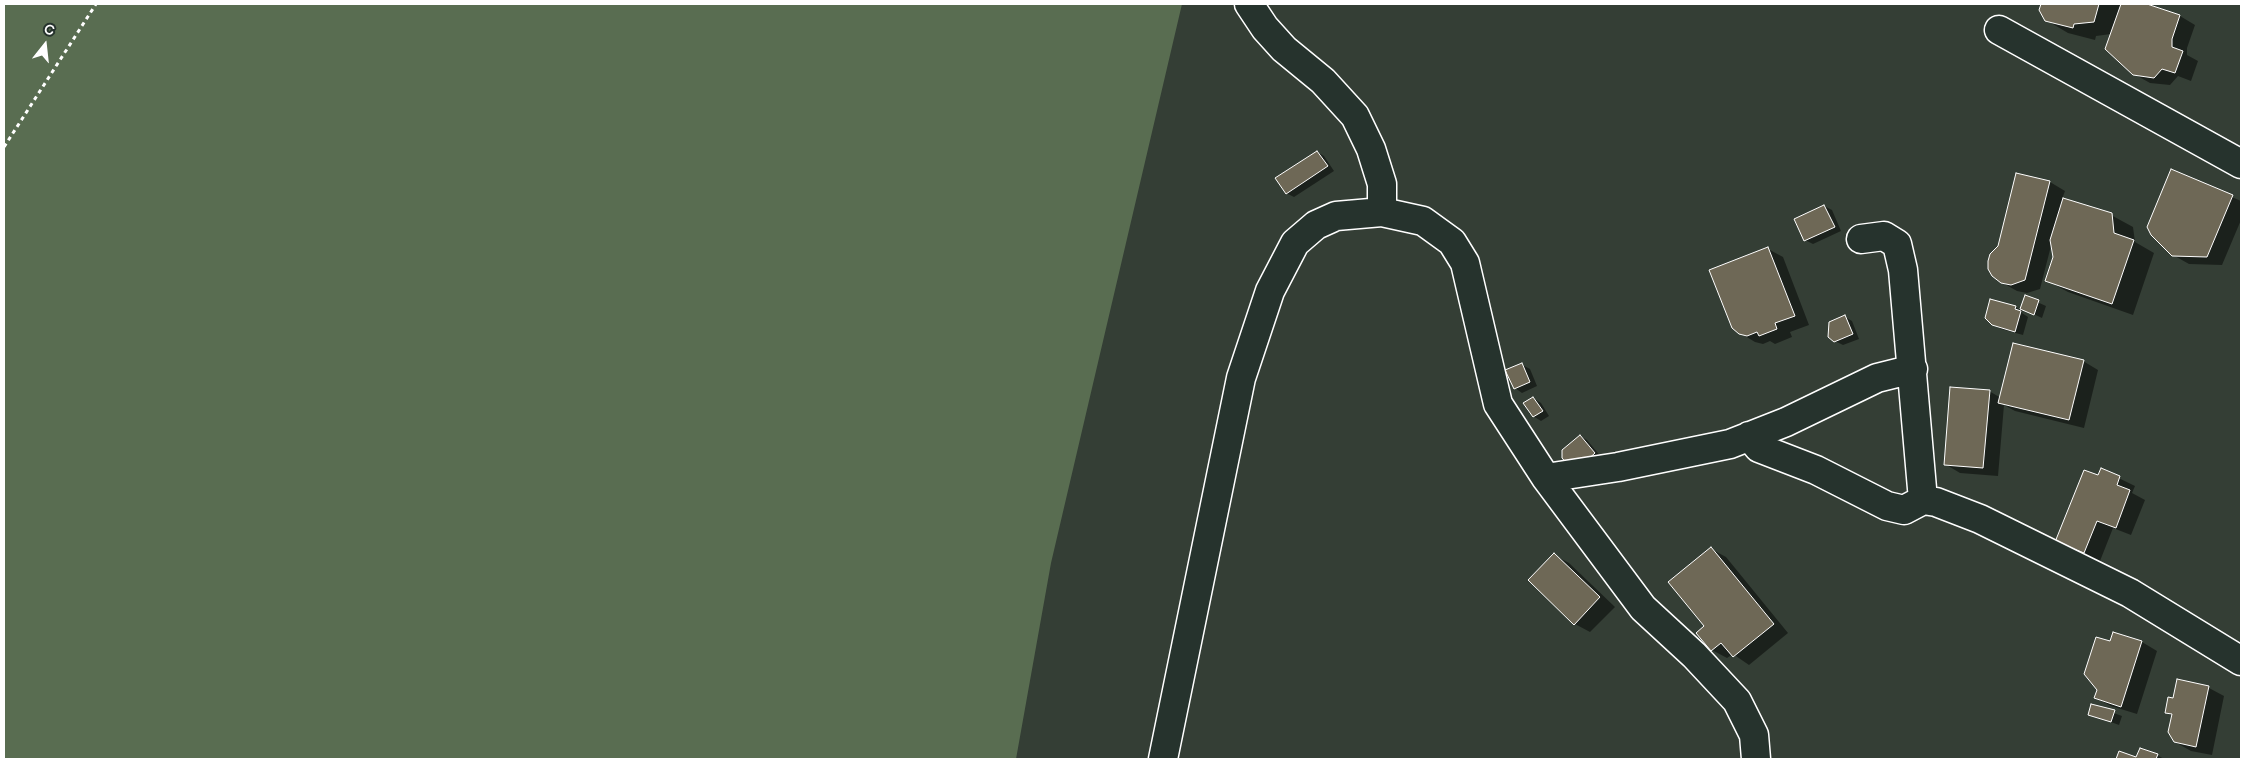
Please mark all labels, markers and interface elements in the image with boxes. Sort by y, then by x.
north arrow [20,20,70,70]
text: С [42,21,56,40]

